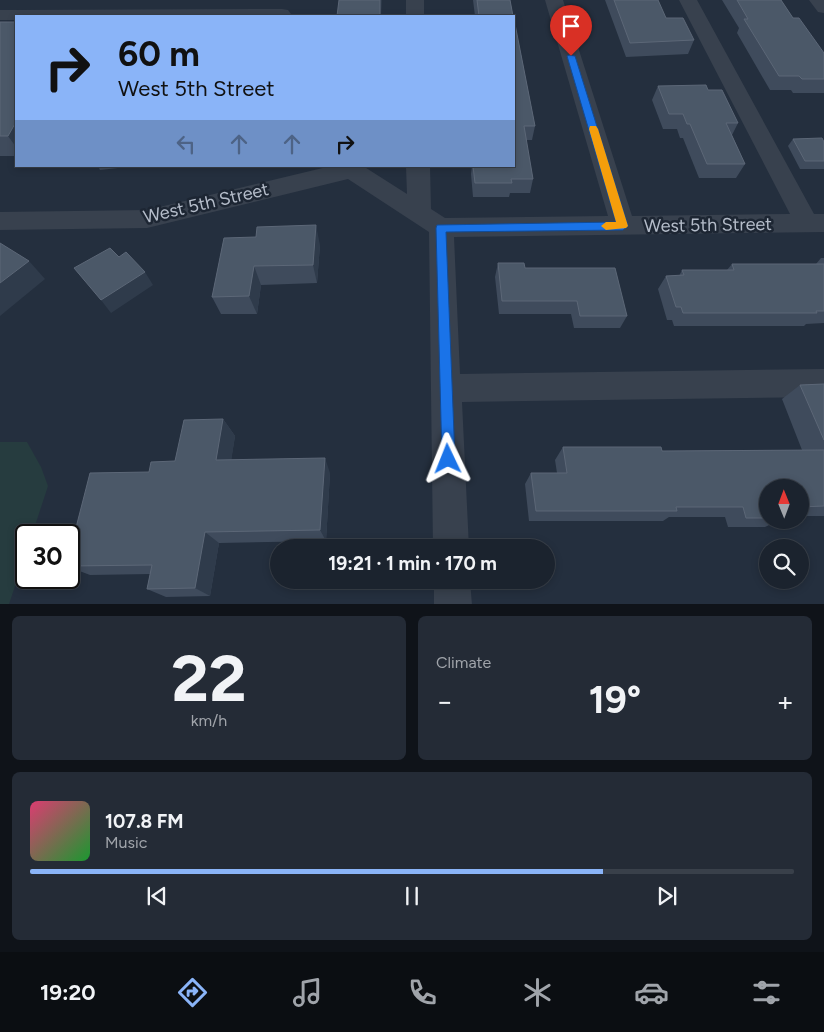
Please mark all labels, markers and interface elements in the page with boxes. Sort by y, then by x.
pin [550,5,592,56]
icon: arrive [557,12,585,40]
text: 60 m [118,33,200,75]
icon: right [35,35,100,100]
text: West 5th Street [118,75,275,102]
icon: left [172,130,200,158]
icon: ahead [225,130,253,158]
icon: ahead [278,130,306,158]
icon: right [331,130,359,158]
street label: West 5th Street [141,178,271,228]
street label: West 5th Street [644,213,772,237]
position arrow [421,432,473,484]
north arrow [759,479,809,529]
map controls [759,479,809,589]
speed limit sign: 30 [15,524,80,589]
button: search [759,539,809,589]
text: 19:21 · 1 min · 170 m [328,552,497,575]
text: 22 [171,639,247,717]
text: Climate [436,653,491,672]
text: 19° [589,677,641,723]
text: − [436,684,453,718]
text: + [777,684,794,718]
text: km/h [191,711,227,730]
text: 107.8 FM [105,810,184,833]
text: Music [105,833,147,852]
icon: previous [143,882,171,910]
icon: pause [398,882,426,910]
icon: next [653,882,681,910]
icon: directions [175,975,210,1010]
icon: music [290,975,325,1010]
icon: phone [405,975,440,1010]
icon: climate [520,975,555,1010]
icon: car [634,975,669,1010]
icon: filters [749,975,784,1010]
text: 19:20 [40,979,96,1006]

